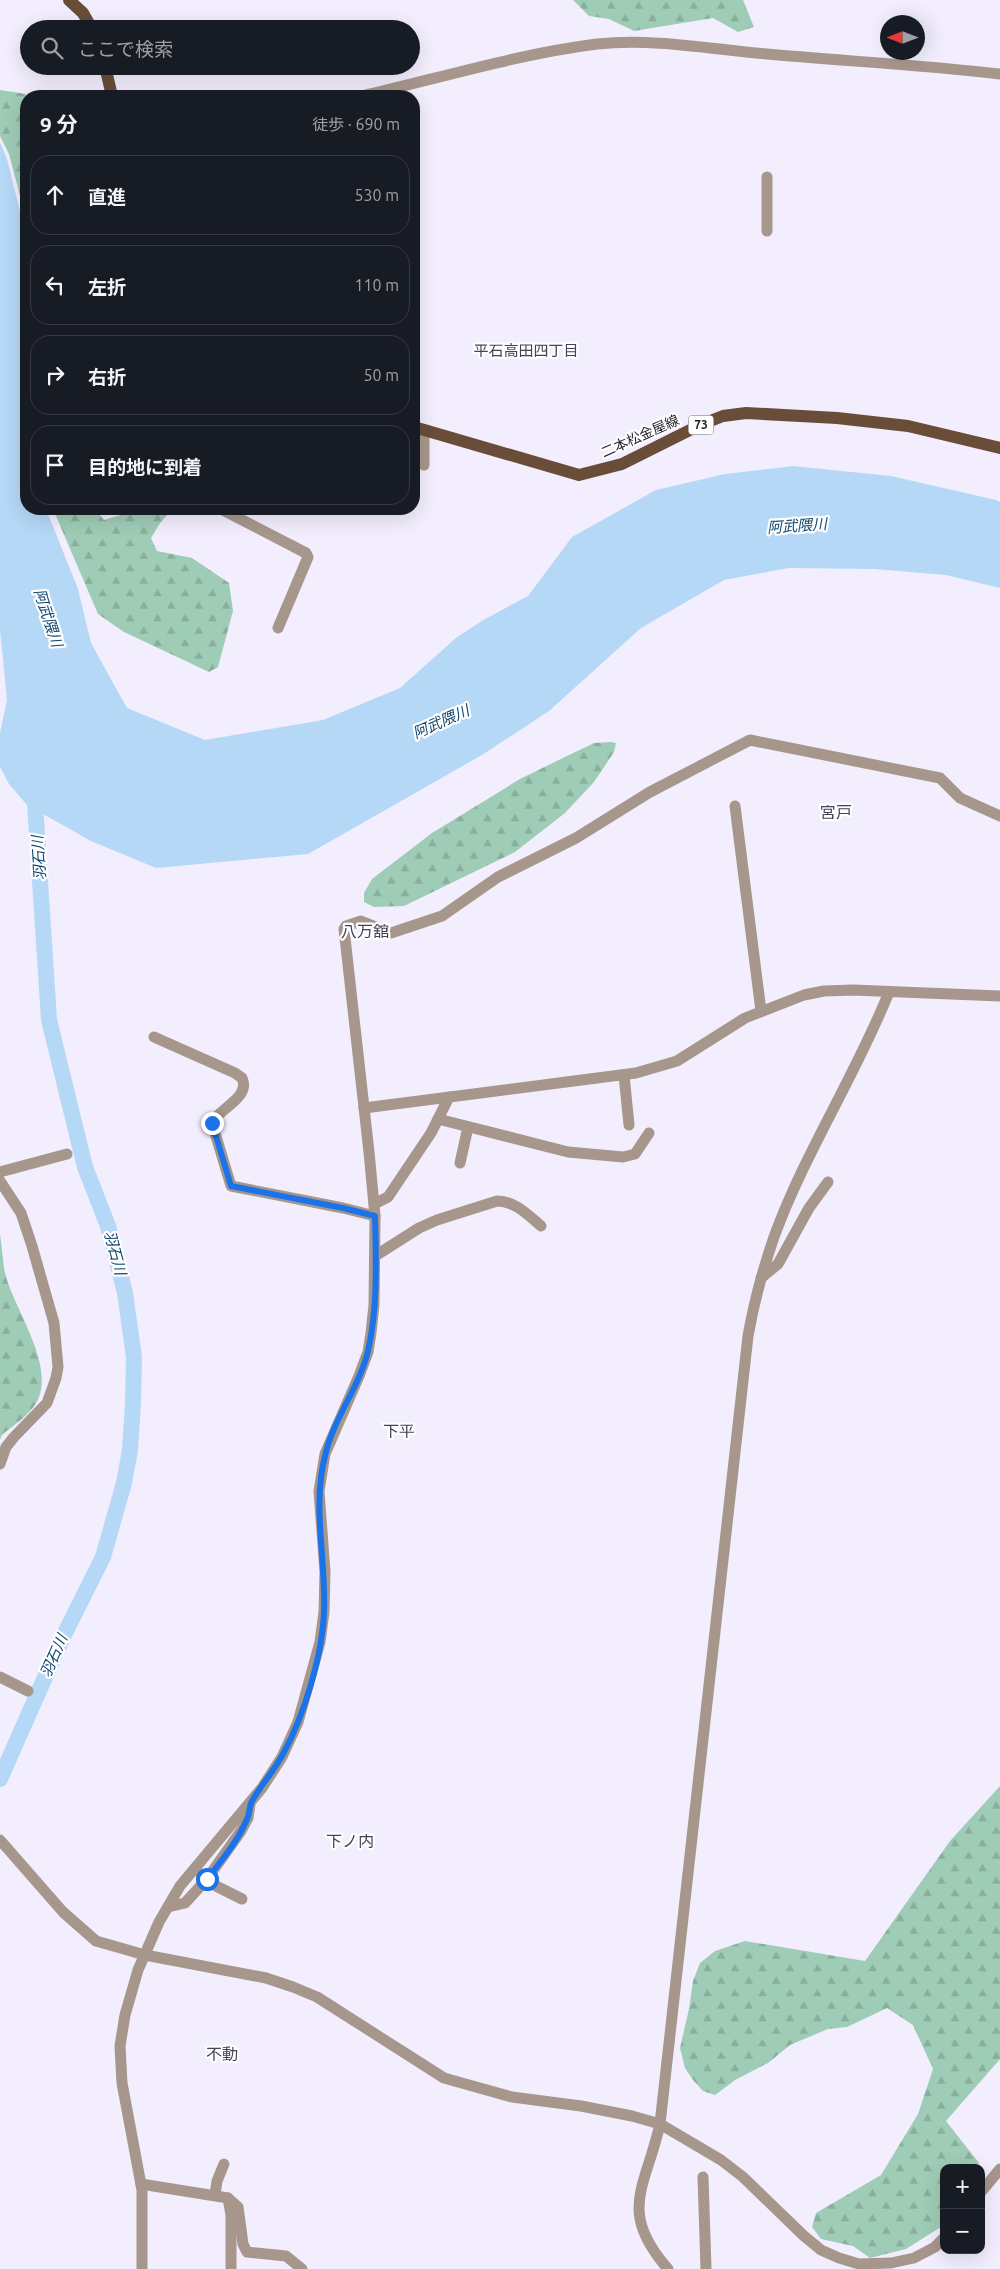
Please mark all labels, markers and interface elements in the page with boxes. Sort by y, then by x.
north arrow [880,15,925,60]
search box [20,20,420,75]
icon: search [38,34,66,62]
text: ここで検索 [78,38,173,60]
text: 9 分 [40,112,78,136]
text: 徒歩 · 690 m [312,115,400,133]
icon: ahead [41,181,69,209]
text: 直進 [88,186,126,208]
text: 530 m [354,186,399,204]
icon: left [41,271,69,299]
text: 左折 [88,276,126,298]
text: 110 m [354,276,399,294]
district label: 平石高田四丁目 [473,342,579,359]
icon: right [41,361,69,389]
text: 右折 [88,366,126,388]
text: 50 m [363,366,399,384]
street label: 二本松金屋線 [598,412,682,460]
road number: 73 [688,416,714,434]
icon: arrive [41,451,69,479]
text: 目的地に到着 [88,456,202,478]
water label: 阿武隈川 [766,515,829,536]
water label: 阿武隈川 [31,587,66,651]
water label: 阿武隈川 [410,701,473,742]
district label: 宮戸 [820,803,852,821]
water label: 羽石川 [28,833,49,881]
district label: 八万舘 [341,922,389,940]
route end [201,1112,224,1135]
water label: 羽石川 [101,1229,130,1279]
district label: 下平 [383,1422,415,1440]
water label: 羽石川 [37,1630,71,1680]
district label: 下ノ内 [326,1832,374,1850]
route start [196,1868,219,1891]
district label: 不動 [206,2045,238,2063]
map controls [940,2164,985,2254]
button: + [940,2164,985,2209]
button: − [940,2209,985,2254]

